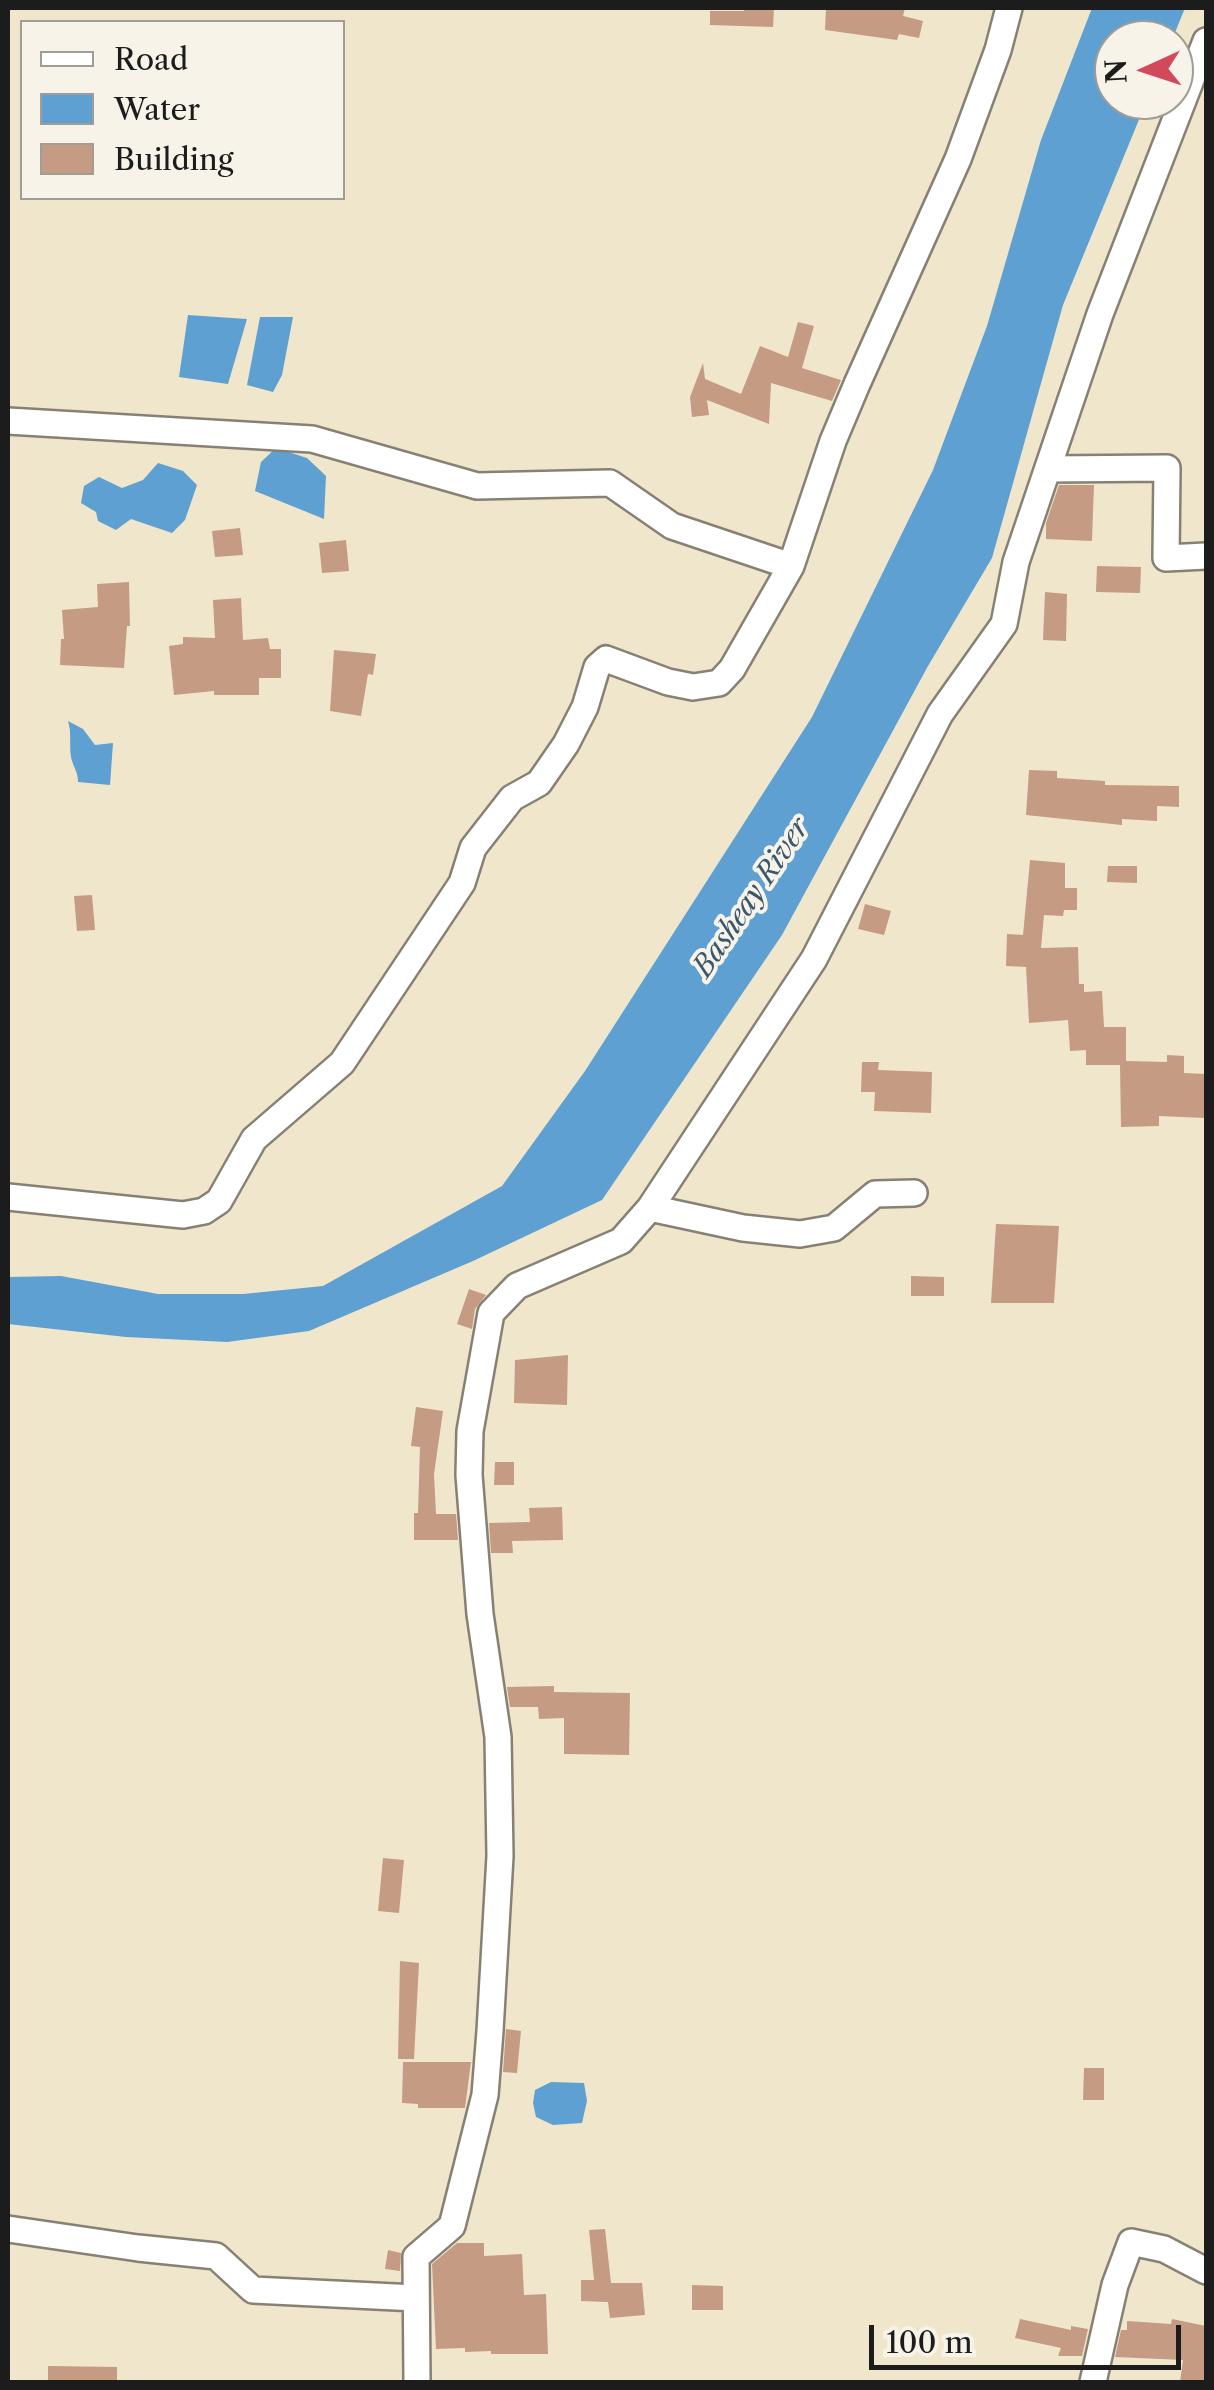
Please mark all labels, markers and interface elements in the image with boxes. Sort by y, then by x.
legend [20,20,345,200]
north arrow [1094,20,1194,120]
text: Road [114,41,188,78]
text: N [1098,58,1134,85]
text: Water [114,91,200,128]
text: Building [114,141,234,178]
water label: Basheay River [687,812,817,984]
scale bar [874,2305,1186,2367]
text: 100 m [886,2324,973,2361]

